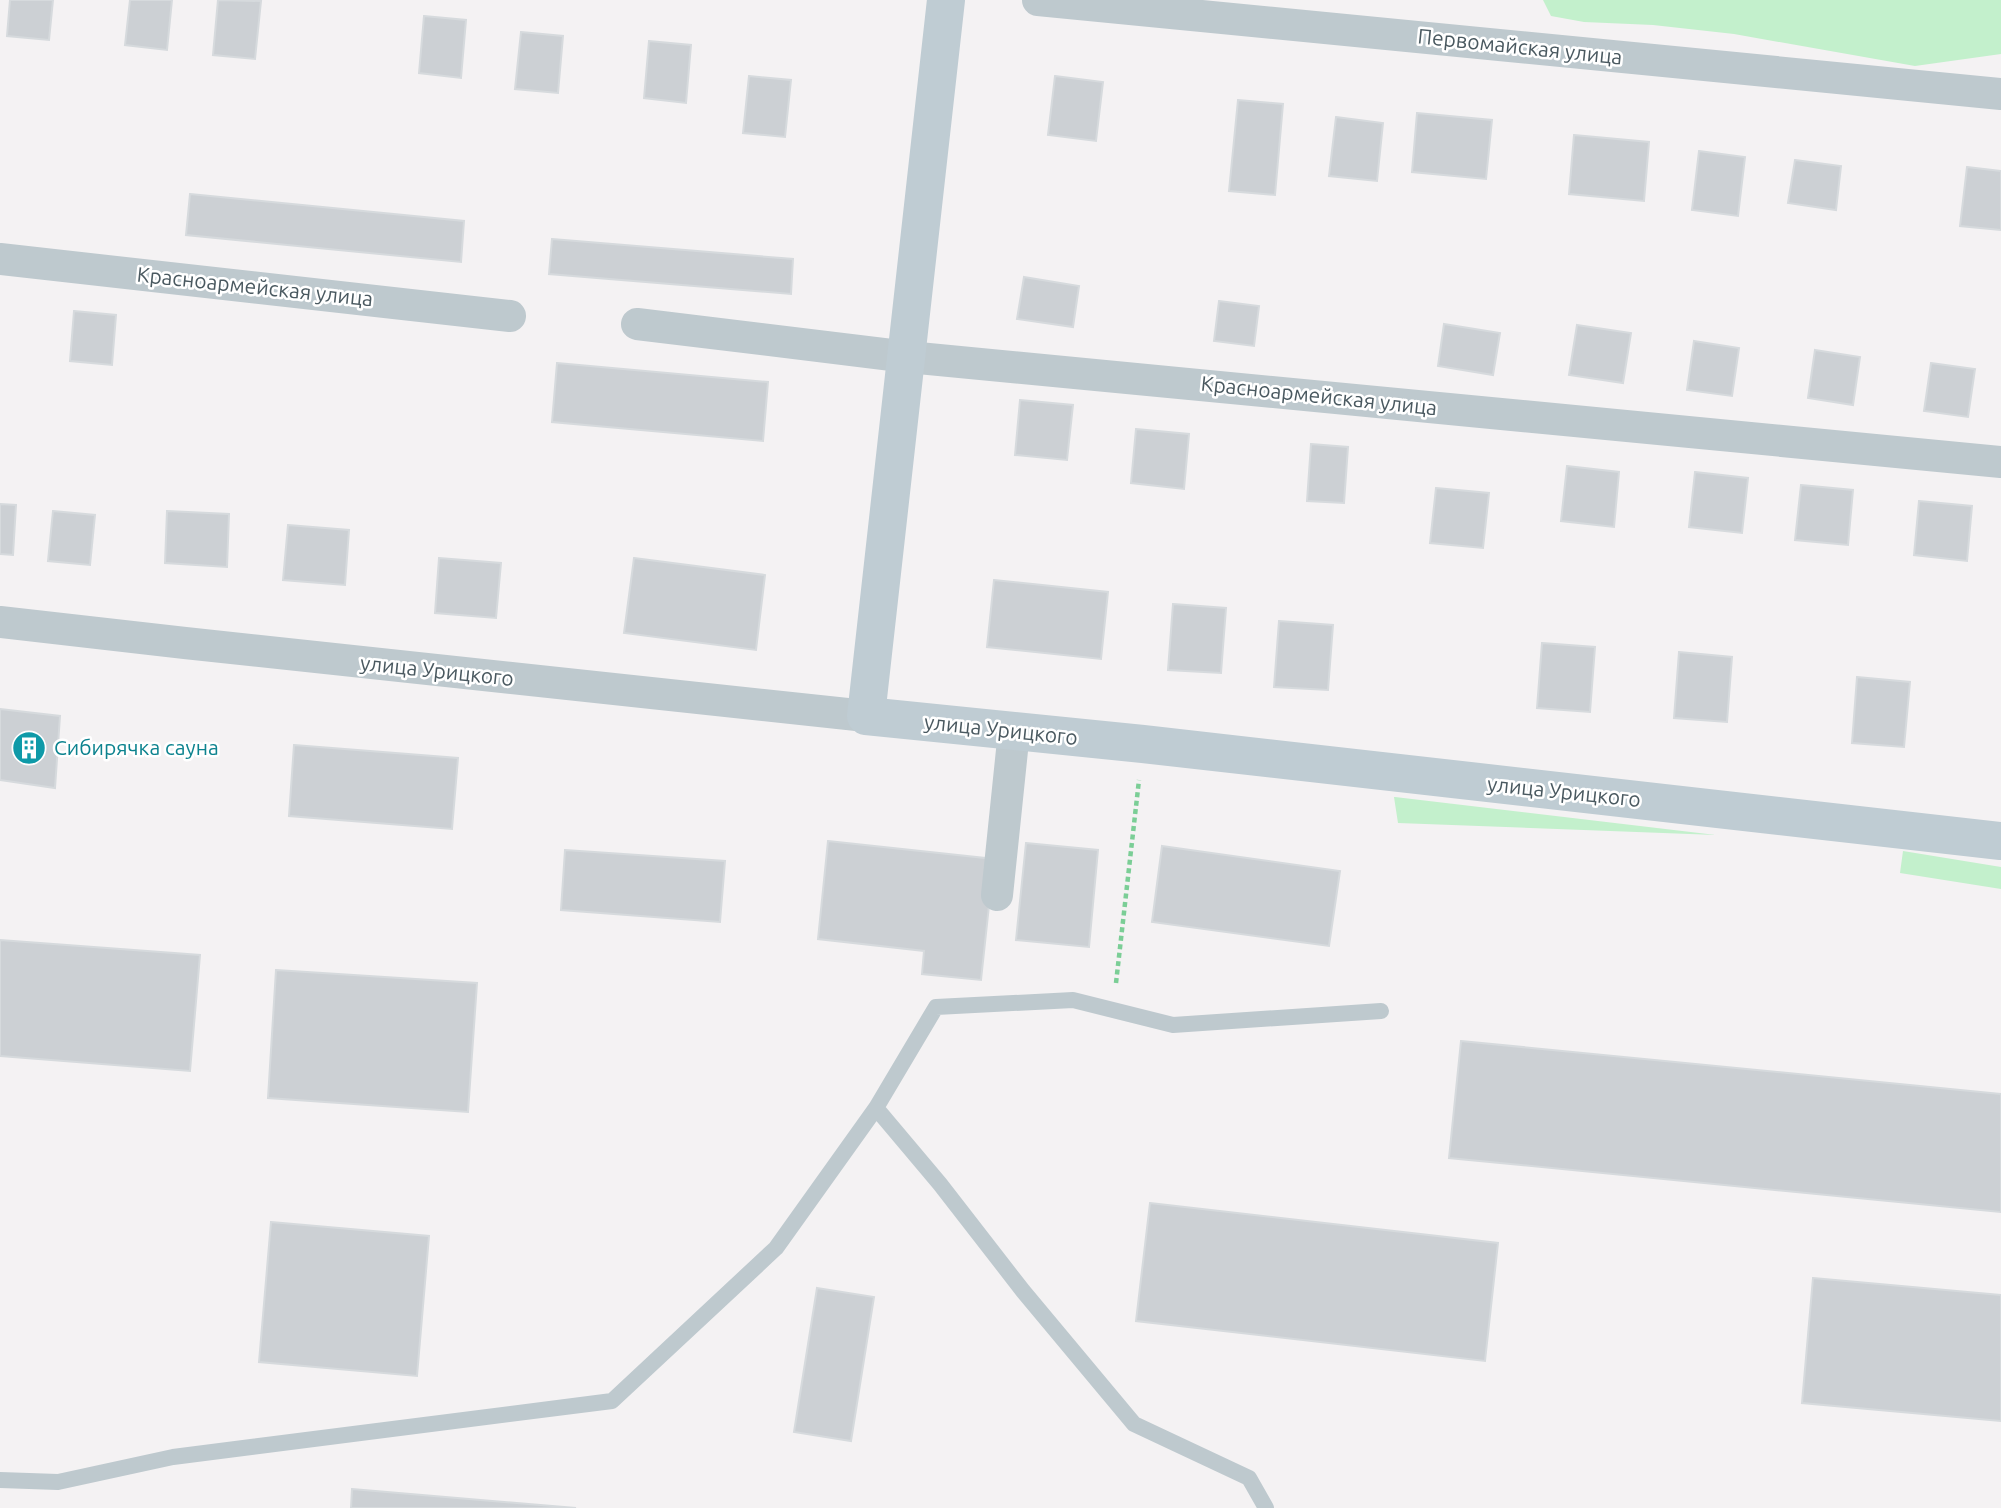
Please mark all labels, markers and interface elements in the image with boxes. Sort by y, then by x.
street label: Первомайская улица [1417,23,1624,69]
street label: Красноармейская улица [136,262,374,310]
street label: Красноармейская улица [1200,371,1438,419]
street label: улица Урицкого [359,650,515,690]
street label: улица Урицкого [923,709,1079,749]
building icon: Сибирячка сауна [10,729,48,767]
place label: Сибирячка сауна [54,735,219,759]
street label: улица Урицкого [1486,771,1642,811]

